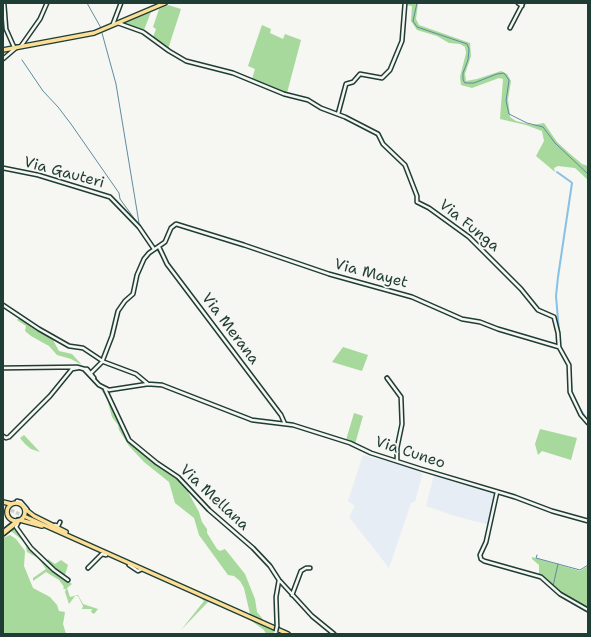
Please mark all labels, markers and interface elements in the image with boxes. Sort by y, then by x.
street label: Via Gauteri [22,154,106,192]
street label: Via Funga [435,196,503,256]
street label: Via Mayet [332,256,410,292]
street label: Via Merana [197,290,263,368]
street label: Via Cuneo [373,433,447,473]
street label: Via Mellana [176,461,252,535]

